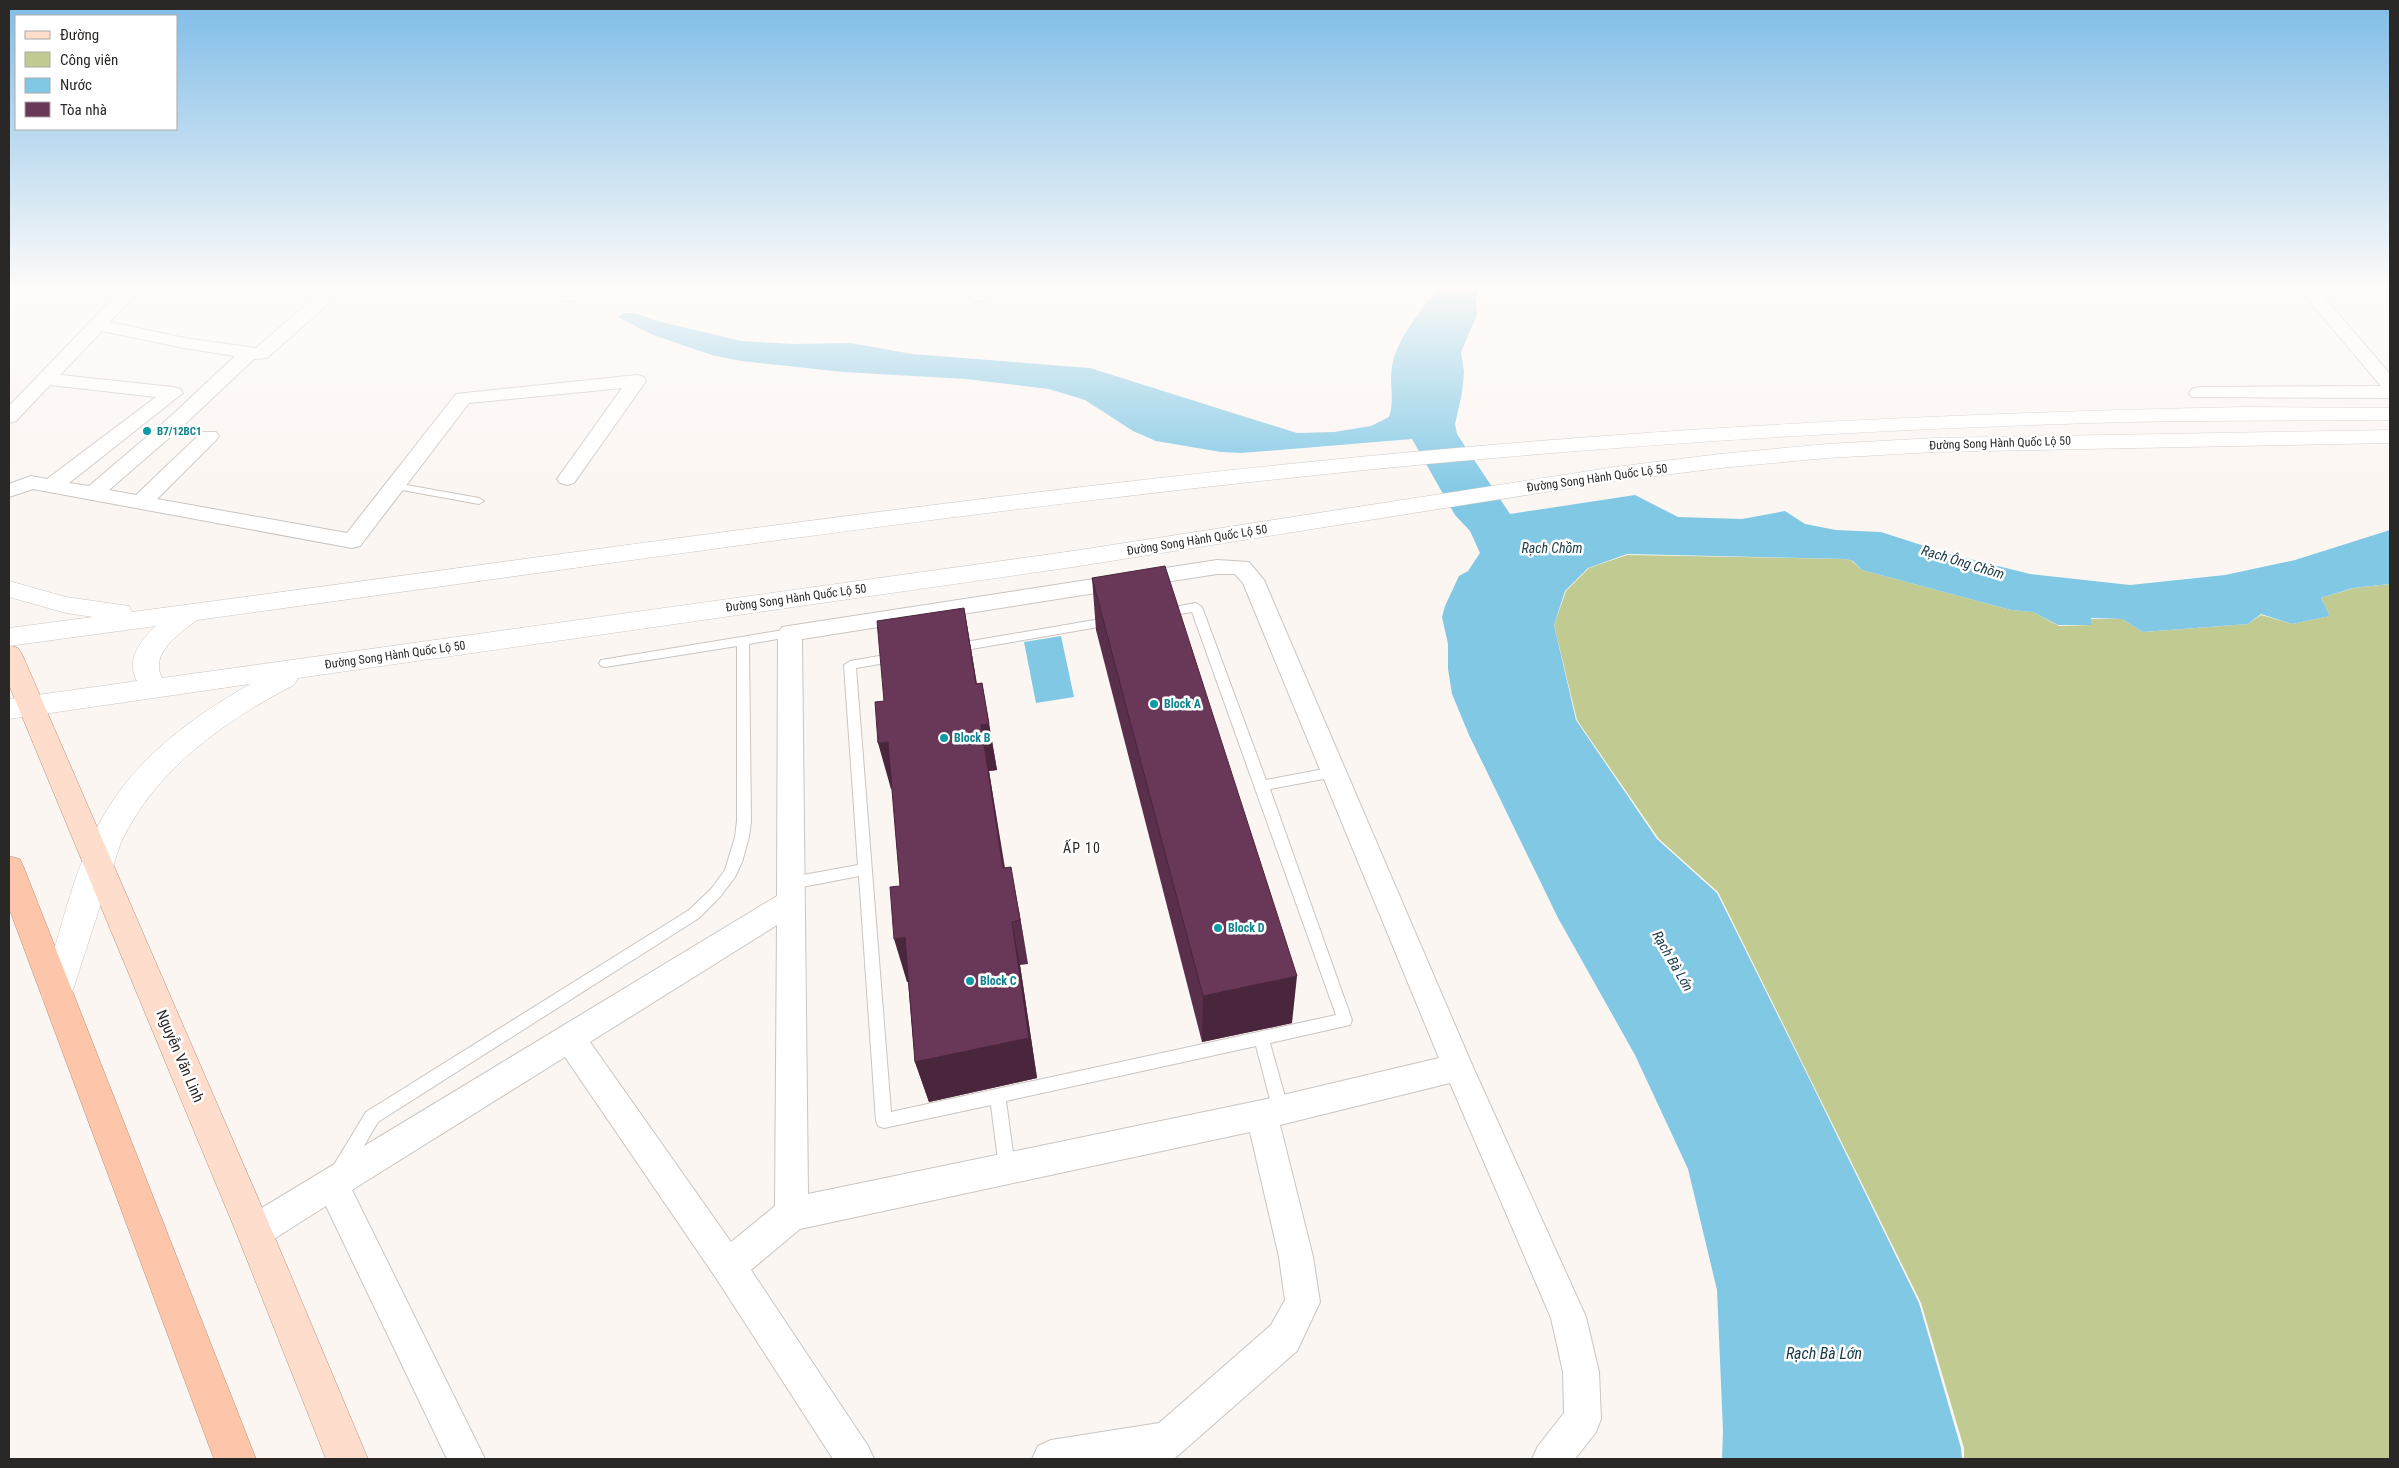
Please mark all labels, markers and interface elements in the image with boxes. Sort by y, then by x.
legend [15,15,178,130]
text: Đường [60,26,99,44]
text: Công viên [60,51,118,69]
text: Nước [60,76,92,94]
text: Tòa nhà [60,101,107,119]
marker: B7/12BC1 [141,425,153,437]
place label: B7/12BC1 [157,425,202,438]
street label: Đường Song Hành Quốc Lộ 50 [1929,434,2071,452]
street label: Đường Song Hành Quốc Lộ 50 [1526,461,1668,495]
street label: Đường Song Hành Quốc Lộ 50 [1126,522,1268,558]
water label: Rạch Chồm [1521,540,1583,556]
water label: Rạch Ông Chồm [1920,541,2007,582]
street label: Đường Song Hành Quốc Lộ 50 [725,581,867,615]
street label: Đường Song Hành Quốc Lộ 50 [324,638,466,672]
place label: Block A [1164,697,1202,711]
marker: Block A [1148,698,1160,710]
place label: Block B [954,731,991,745]
marker: Block B [938,732,950,744]
district label: ẤP 10 [1063,839,1101,856]
place label: Block D [1228,921,1265,935]
marker: Block D [1212,922,1224,934]
water label: Rạch Bà Lớn [1649,928,1697,994]
place label: Block C [980,974,1017,988]
marker: Block C [964,975,976,987]
street label: Nguyễn Văn Linh [152,1007,208,1105]
water label: Rạch Bà Lớn [1786,1344,1862,1363]

